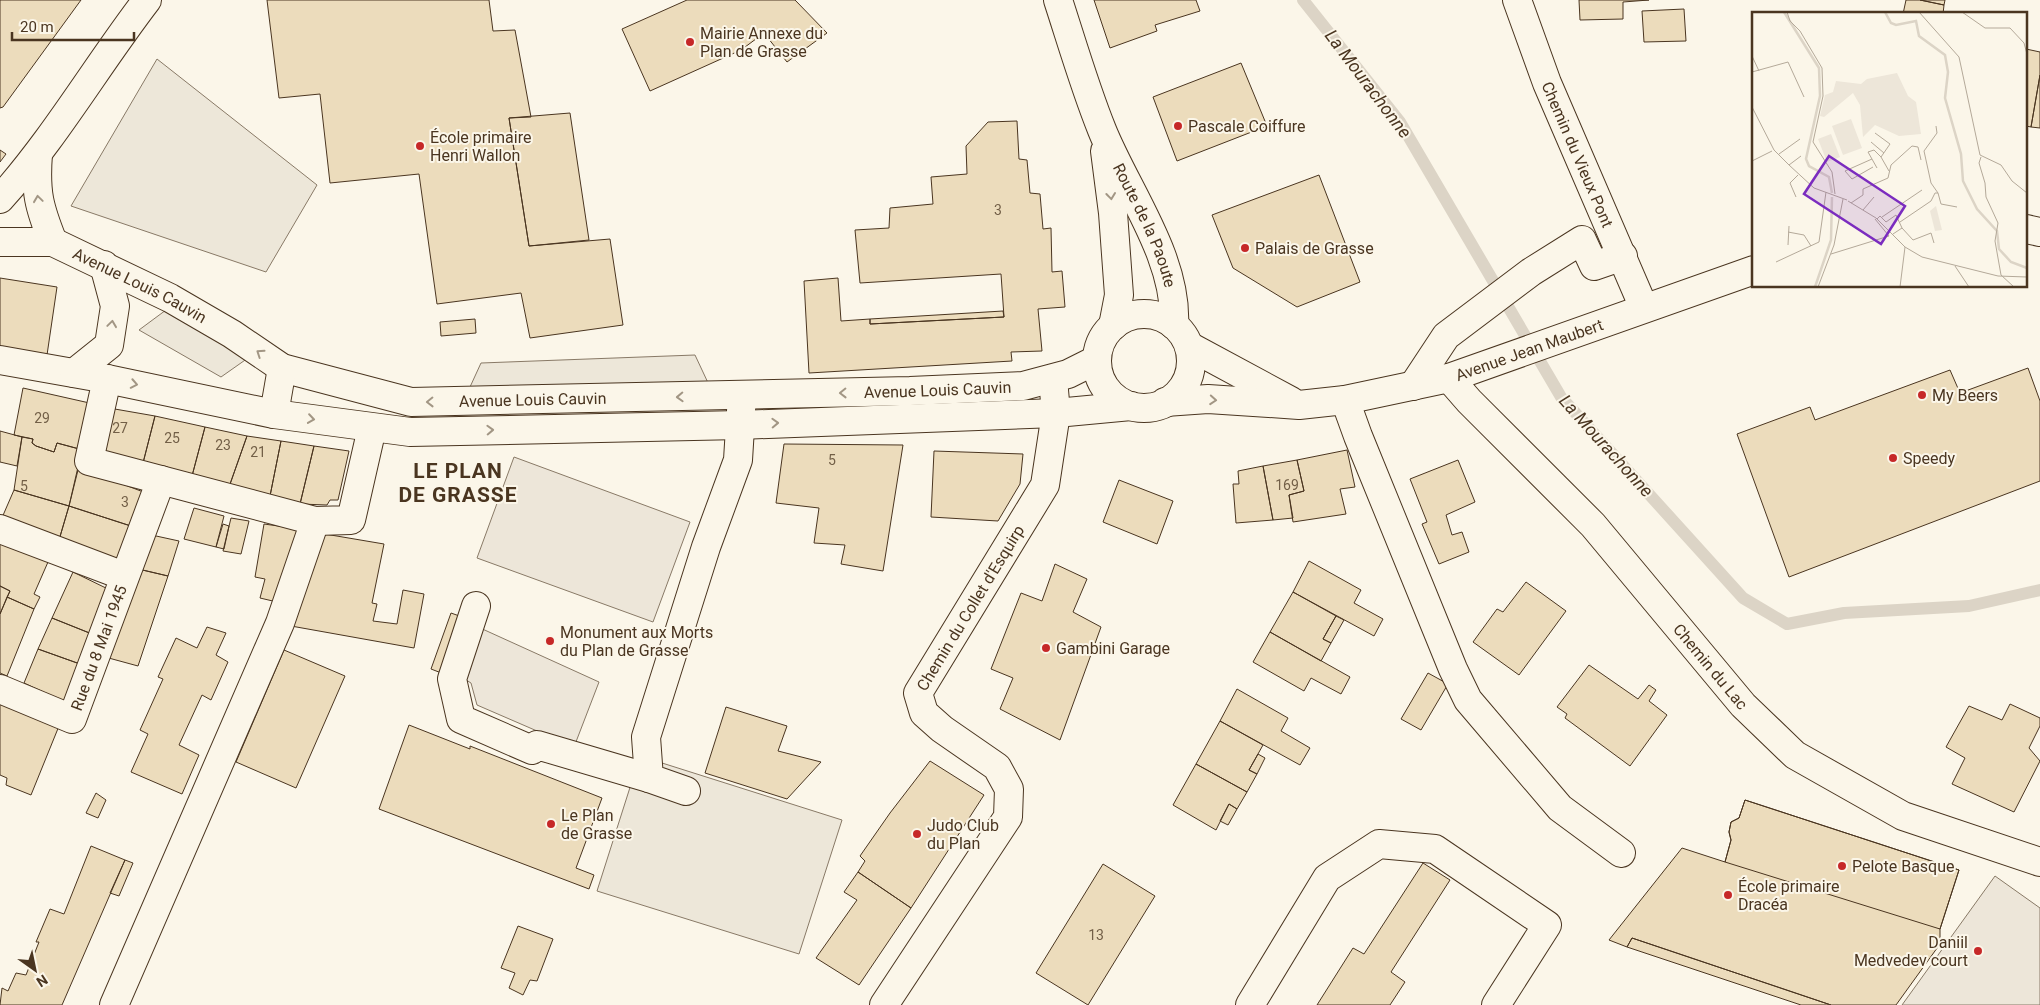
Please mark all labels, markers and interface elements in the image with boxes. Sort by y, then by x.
scale bar [12,10,135,42]
inset map [1752,12,2028,288]
text: 20 m [20,18,54,36]
place label: Mairie Annexe du Plan de Grasse [700,24,823,61]
water label: La Mourachonne [1321,25,1416,142]
marker: Mairie Annexe du Plan de Grasse [684,36,696,48]
street label: Chemin du Vieux Pont [1538,79,1617,230]
place label: Pascale Coiffure [1188,117,1306,136]
marker: Pascale Coiffure [1172,120,1184,132]
place label: École primaire Henri Wallon [430,128,531,165]
marker: École primaire Henri Wallon [414,140,426,152]
street label: Route de la Paoute [1109,160,1180,289]
one-way arrow [1105,191,1115,200]
one-way arrow [33,195,44,203]
house number: 3 [994,202,1002,218]
place label: Palais de Grasse [1255,239,1374,258]
marker: Palais de Grasse [1239,242,1251,254]
street label: Avenue Louis Cauvin [70,244,210,327]
street label: Avenue Jean Maubert [1453,315,1606,385]
one-way arrow [106,319,117,327]
one-way arrow [256,350,265,359]
one-way arrow [130,378,139,389]
street label: Avenue Louis Cauvin [864,378,1012,402]
place label: My Beers [1932,386,1998,405]
one-way arrow [839,388,846,398]
street label: Avenue Louis Cauvin [459,389,607,411]
marker: My Beers [1916,389,1928,401]
water label: La Mourachonne [1555,390,1658,501]
one-way arrow [676,391,684,402]
one-way arrow [1210,395,1218,406]
one-way arrow [426,397,434,407]
house number: 29 [34,410,50,426]
one-way arrow [307,413,315,424]
one-way arrow [771,418,779,429]
house number: 27 [112,420,128,436]
one-way arrow [486,425,494,436]
house number: 25 [164,430,180,446]
house number: 23 [215,437,231,453]
house number: 21 [250,444,266,460]
place label: Speedy [1903,449,1955,468]
house number: 5 [828,452,836,468]
marker: Speedy [1887,452,1899,464]
district label: LE PLAN DE GRASSE [398,459,518,507]
house number: 169 [1275,477,1299,493]
house number: 5 [20,478,28,494]
house number: 3 [121,494,129,510]
street label: Chemin du Collet d'Esquirp [913,522,1028,694]
street label: Rue du 8 Mai 1945 [67,583,131,713]
street label: Chemin du Lac [1669,620,1752,714]
place label: Monument aux Morts du Plan de Grasse [560,623,713,660]
marker: Monument aux Morts du Plan de Grasse [544,635,556,647]
place label: Gambini Garage [1056,639,1170,658]
marker: Gambini Garage [1040,642,1052,654]
place label: Le Plan de Grasse [561,806,632,843]
place label: Judo Club du Plan [927,816,999,853]
marker: Le Plan de Grasse [545,818,557,830]
marker: Judo Club du Plan [911,828,923,840]
place label: Pelote Basque [1852,857,1955,876]
marker: Pelote Basque [1836,860,1848,872]
place label: École primaire Dracéa [1738,877,1839,914]
marker: École primaire Dracéa [1722,889,1734,901]
house number: 13 [1088,927,1104,943]
place label: Daniil Medvedev court [1854,933,1968,970]
north arrow [10,945,60,995]
marker: Daniil Medvedev court [1972,945,1984,957]
text: N [34,971,51,990]

